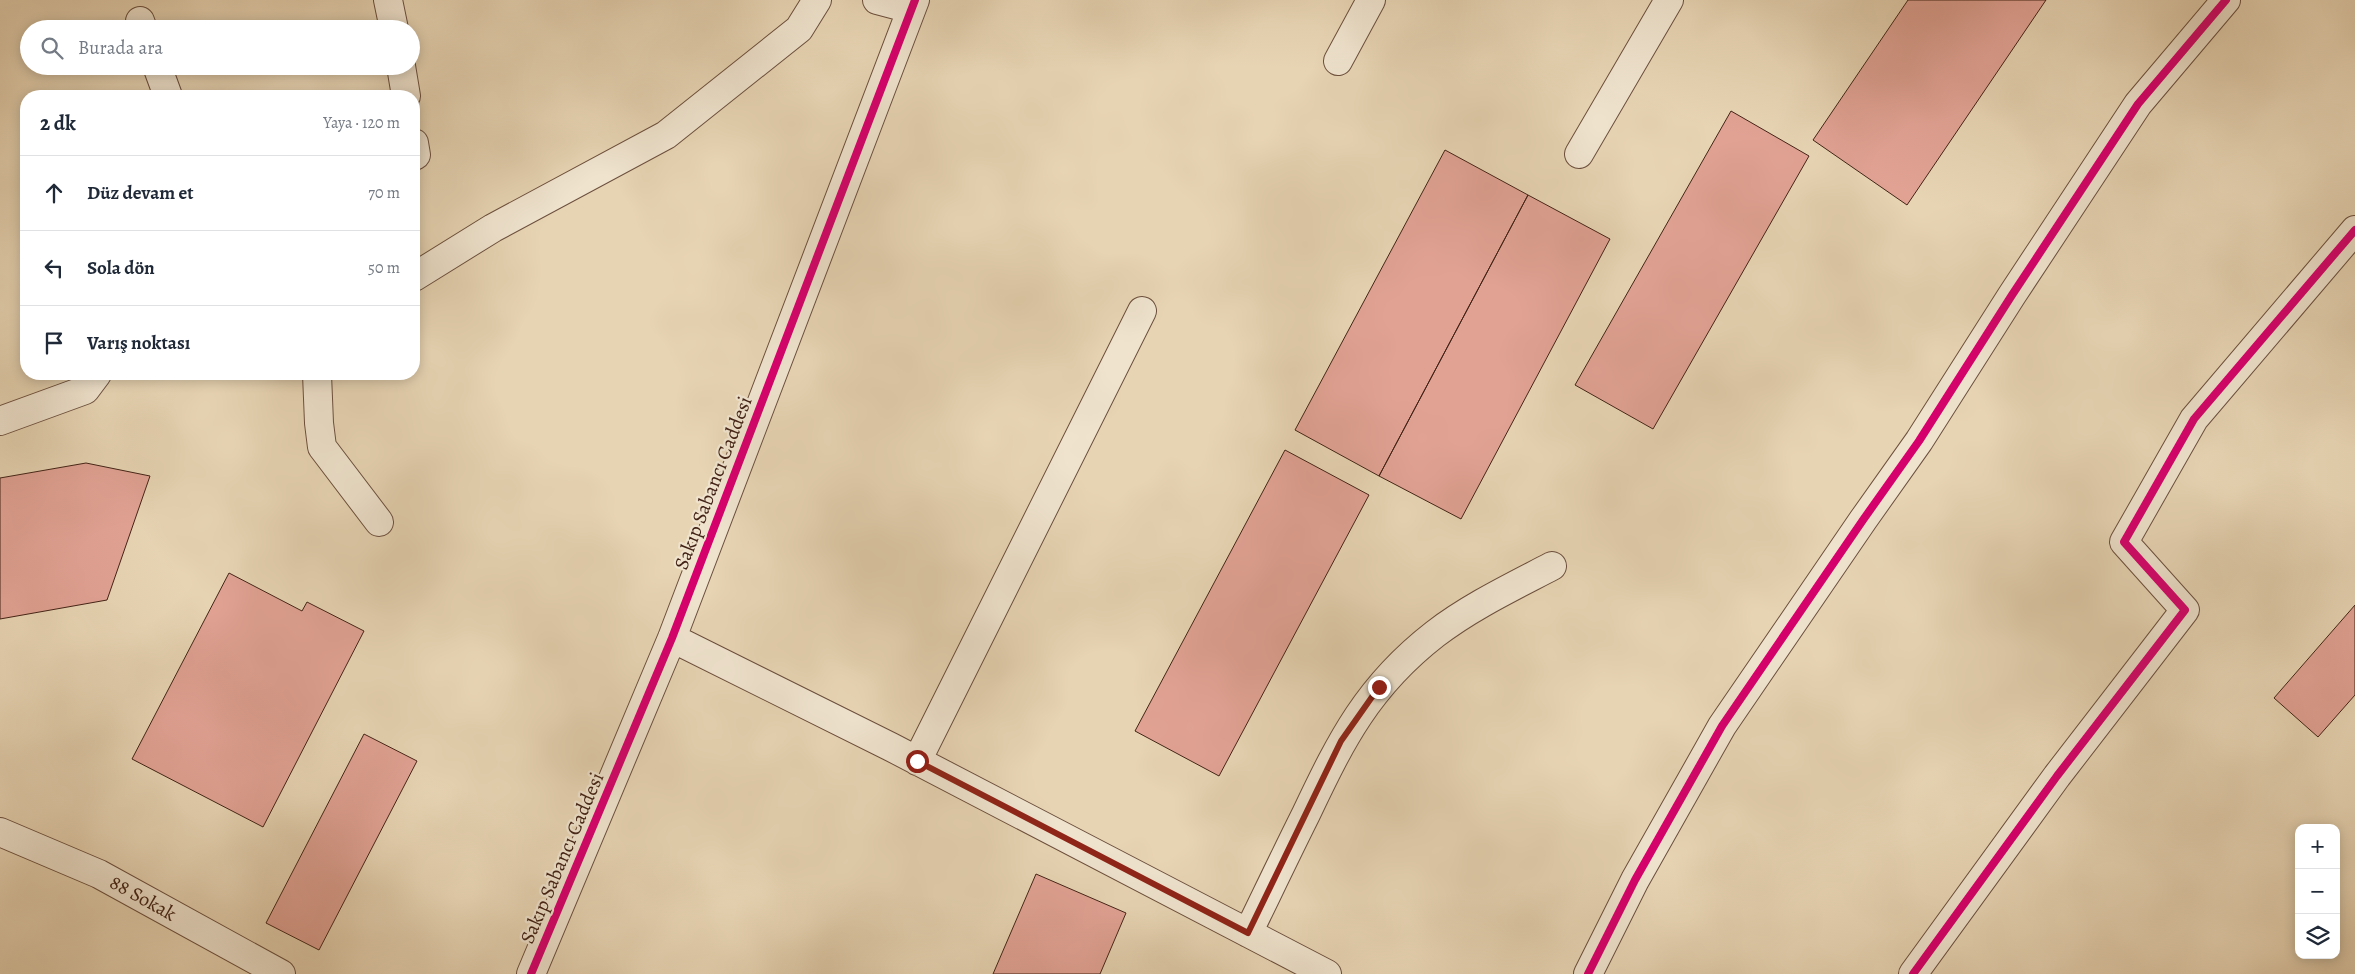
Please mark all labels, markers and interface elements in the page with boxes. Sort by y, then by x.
search box [20,20,420,75]
icon: search [38,34,66,62]
text: Burada ara [78,35,163,61]
text: 2 dk [40,109,76,137]
text: Yaya · 120 m [323,112,400,134]
icon: ahead [40,179,68,207]
text: Düz devam et [87,180,194,206]
text: 70 m [368,182,400,204]
icon: left [40,254,68,282]
text: Sola dön [87,255,155,281]
text: 50 m [368,257,400,279]
icon: arrive [40,329,68,357]
text: Varış noktası [87,330,190,356]
street label: Sakıp Sabancı Caddesi [667,392,759,574]
route end [1368,676,1391,699]
route start [906,750,929,773]
street label: Sakıp Sabancı Caddesi [514,768,610,948]
map controls [2295,824,2340,959]
button: + [2295,824,2340,869]
street label: 88 Sokak [105,869,181,927]
button: − [2295,869,2340,914]
button: layers [2295,914,2340,959]

